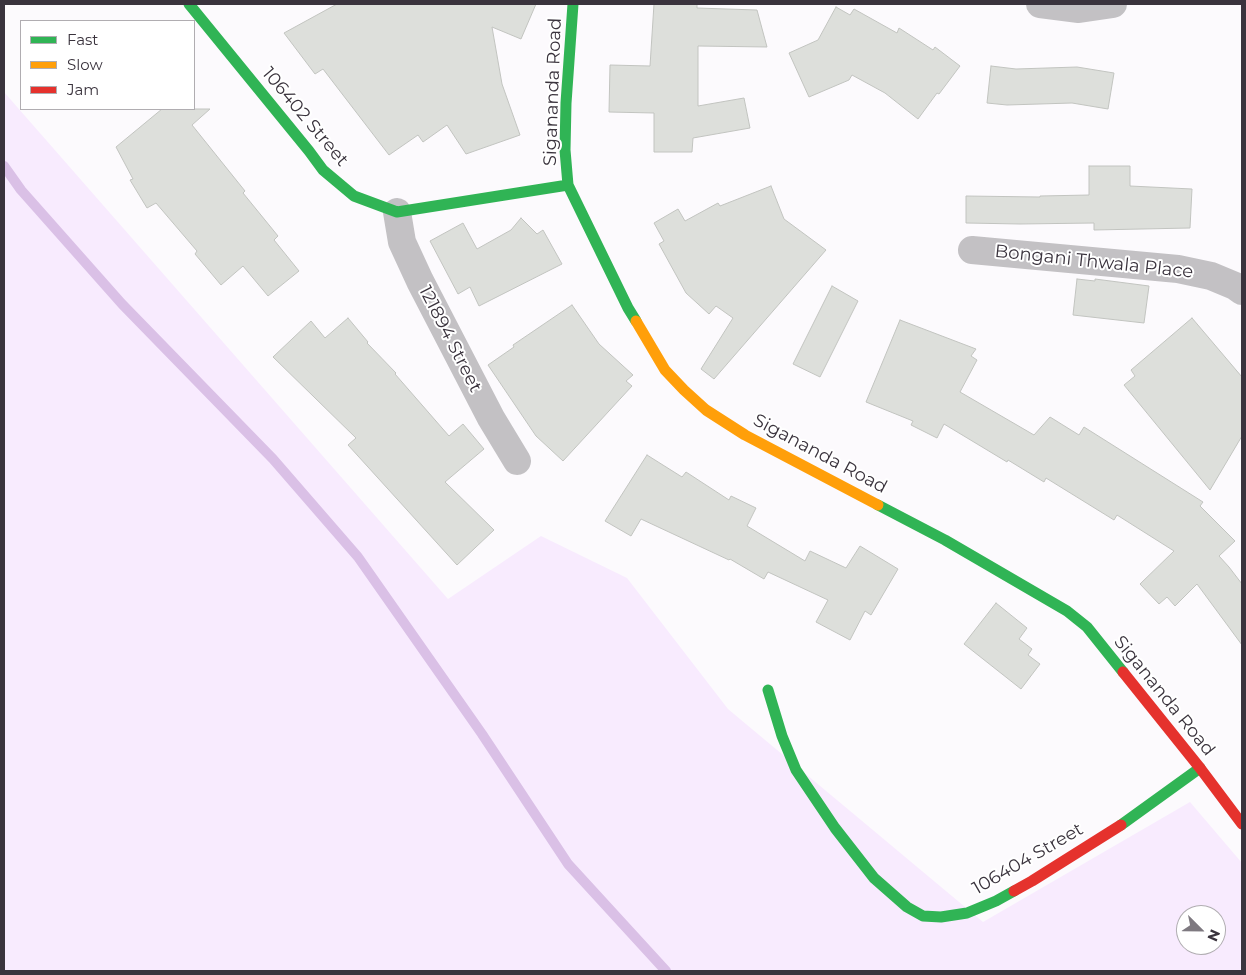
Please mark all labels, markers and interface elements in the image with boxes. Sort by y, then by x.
street label: Sigananda Road [540,17,566,167]
legend [20,20,195,110]
text: Fast [67,30,98,49]
text: Slow [67,55,103,74]
street label: 106402 Street [257,63,353,171]
text: Jam [67,80,99,99]
street label: Bongani Thwala Place [994,241,1194,283]
street label: 121894 Street [414,282,486,396]
street label: Sigananda Road [749,410,891,498]
street label: Sigananda Road [1109,632,1219,760]
street label: 106404 Street [969,819,1087,899]
north arrow [1176,905,1226,955]
text: N [1203,927,1224,944]

